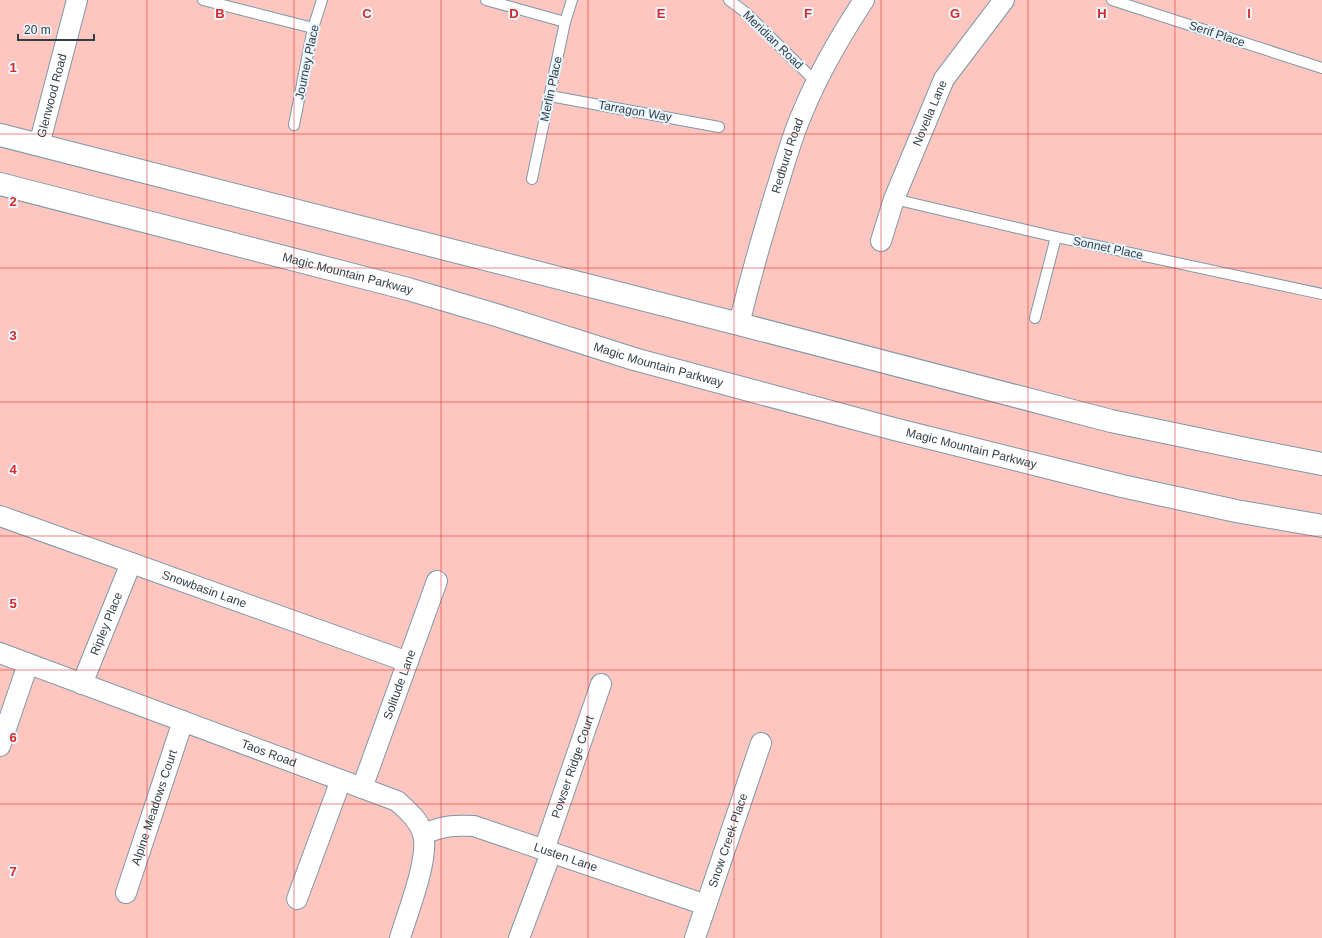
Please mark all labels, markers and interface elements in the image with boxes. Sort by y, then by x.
text: B [215,6,225,21]
text: C [362,6,372,21]
text: D [509,6,519,21]
text: E [657,6,666,21]
text: F [804,6,812,21]
text: G [950,6,960,21]
text: H [1097,6,1107,21]
text: I [1247,6,1251,21]
street label: Meridian Road [740,8,806,72]
scale bar [18,16,94,42]
street label: Serif Place [1187,18,1247,50]
text: 20 m [24,23,51,37]
street label: Journey Place [292,23,322,101]
street label: Glenwood Road [34,52,70,139]
street label: Merlin Place [537,55,565,123]
text: 1 [9,60,17,75]
street label: Novella Lane [910,78,950,148]
street label: Tarragon Way [597,98,673,124]
street label: Redburd Road [769,116,806,195]
text: 2 [9,194,17,209]
street label: Sonnet Place [1072,234,1145,262]
street label: Magic Mountain Parkway [281,250,415,297]
text: 3 [9,328,17,343]
street label: Magic Mountain Parkway [592,340,725,390]
street label: Magic Mountain Parkway [905,425,1038,471]
text: 4 [9,462,17,477]
street label: Snowbasin Lane [160,568,249,611]
street label: Ripley Place [87,590,126,657]
text: 5 [9,596,17,611]
street label: Solitude Lane [380,647,419,722]
street label: Powser Ridge Court [548,713,597,820]
text: 6 [9,730,17,745]
street label: Taos Road [240,737,298,770]
street label: Alpine Meadows Court [129,747,180,867]
street label: Snow Creek Place [706,791,751,890]
street label: Lusten Lane [532,840,600,875]
text: 7 [9,864,17,879]

